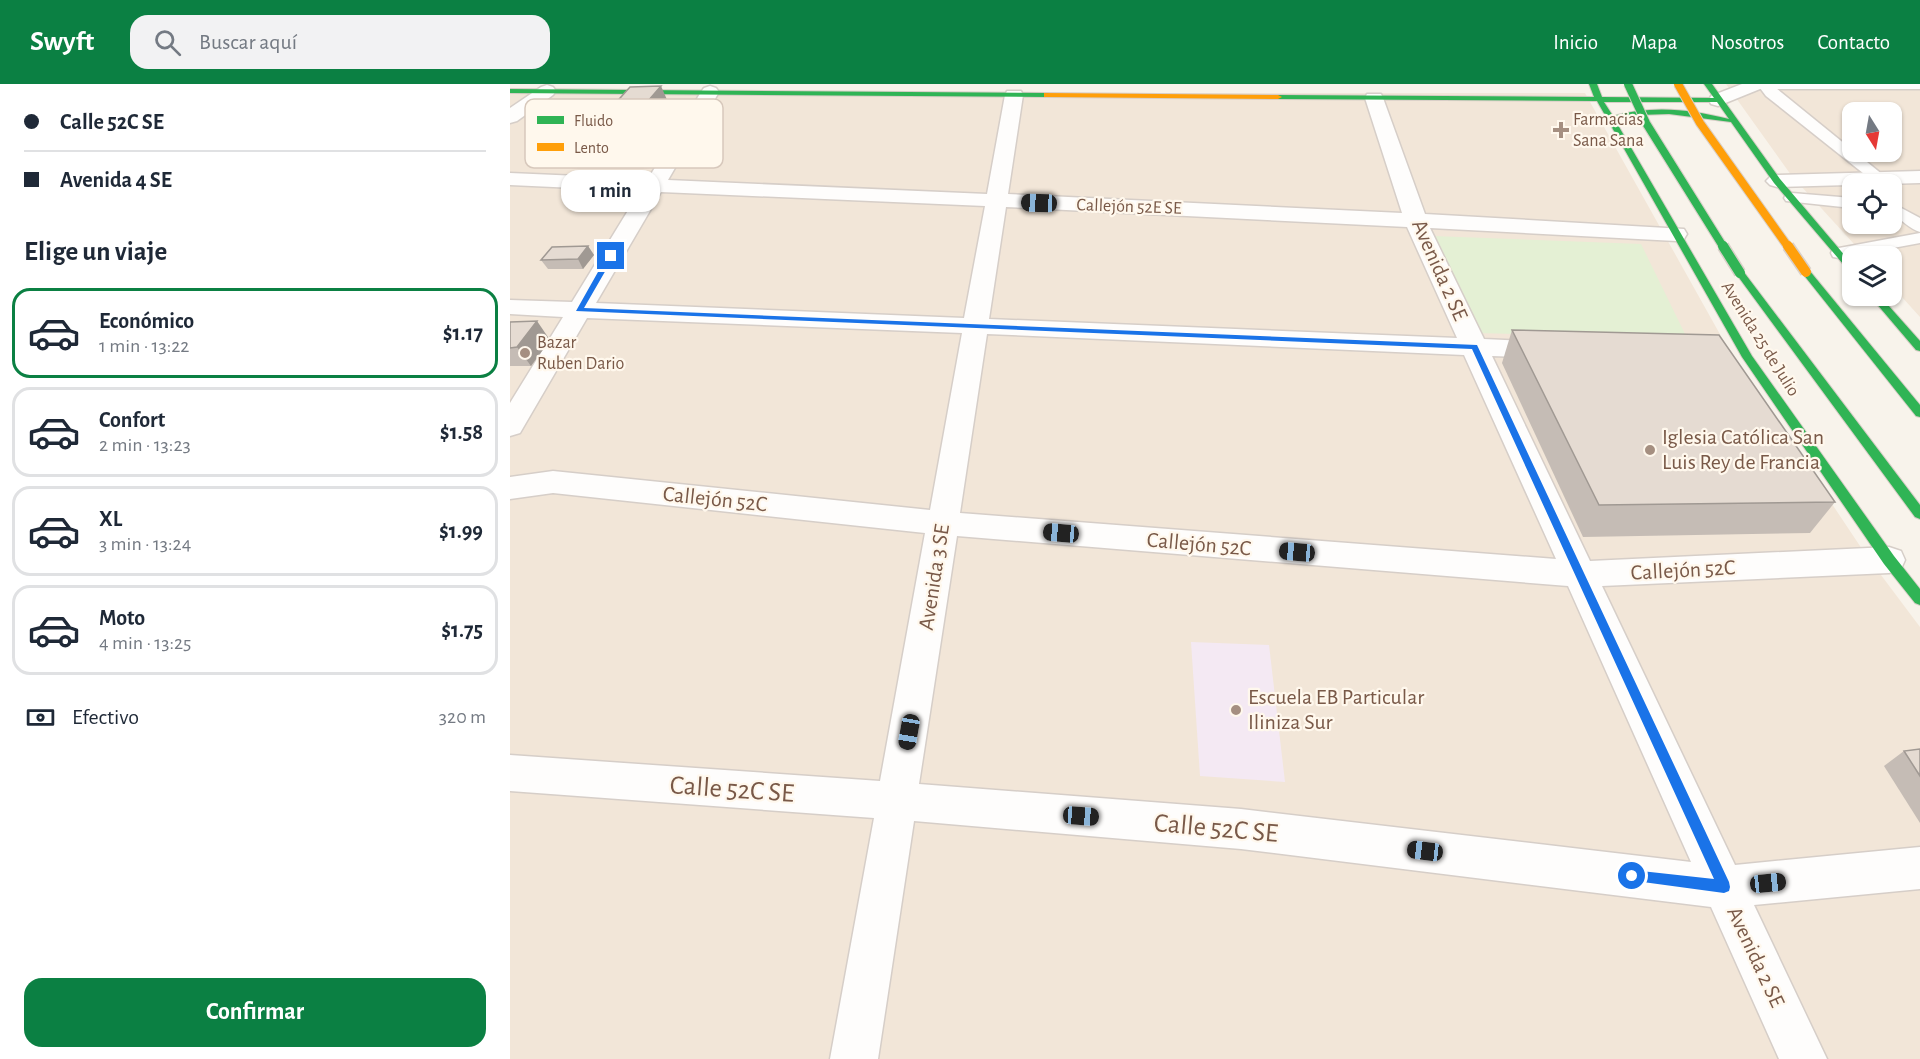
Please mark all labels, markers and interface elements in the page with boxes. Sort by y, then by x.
search box [130,15,550,69]
icon: search [151,26,184,59]
text: Swyft [30,28,94,56]
text: Buscar aquí [199,31,297,53]
text: Inicio [1553,32,1598,53]
text: Mapa [1631,32,1678,53]
text: Nosotros [1711,32,1784,53]
text: Contacto [1817,32,1890,53]
legend [525,99,723,168]
north arrow [1842,102,1902,162]
map controls [1842,102,1902,306]
text: Calle 52C SE [60,111,164,133]
place label: Farmacias Sana Sana [1573,111,1644,150]
text: Fluido [574,113,613,129]
marker: Farmacias Sana Sana [1554,123,1568,137]
text: Lento [574,140,609,156]
text: Avenida 4 SE [60,169,172,191]
callout: 1 min [561,169,660,211]
button: locate [1842,174,1902,234]
text: 1 min [589,181,632,201]
car [1021,193,1057,213]
street label: Callejón 52E SE [1076,196,1182,218]
street label: Avenida 2 SE [1408,216,1472,324]
text: Elige un viaje [24,238,167,265]
route end [597,242,624,269]
button: layers [1842,246,1902,306]
street label: Avenida 25 de Julio [1718,278,1803,400]
icon: car [27,306,81,360]
text: Económico [99,310,194,332]
text: $1.17 [443,322,483,344]
place label: Bazar Ruben Dario [537,334,625,373]
text: 1 min · 13:22 [99,336,189,356]
marker: Bazar Ruben Dario [518,346,532,360]
icon: car [27,405,81,459]
text: Confort [99,409,165,431]
text: $1.58 [440,421,483,443]
place label: Iglesia Católica San Luis Rey de Francia [1662,426,1824,473]
text: 2 min · 13:23 [99,435,191,455]
marker: Iglesia Católica San Luis Rey de Francia [1643,443,1657,457]
street label: Callejón 52C [662,483,768,515]
icon: car [27,504,81,558]
text: XL [99,508,122,530]
text: $1.99 [439,520,483,542]
street label: Avenida 3 SE [915,522,953,632]
car [1042,522,1080,544]
street label: Callejón 52C [1146,528,1252,560]
text: 3 min · 13:24 [99,534,191,554]
car [1278,541,1316,563]
street label: Callejón 52C [1630,556,1736,584]
icon: car [27,603,81,657]
text: Moto [99,607,145,629]
text: $1.75 [441,619,483,641]
text: 4 min · 13:25 [99,633,191,653]
place label: Escuela EB Particular Iliniza Sur [1248,686,1424,733]
icon: cash [24,701,57,734]
marker: Escuela EB Particular Iliniza Sur [1229,703,1243,717]
text: Efectivo [72,706,139,728]
text: 320 m [439,707,486,727]
car [897,713,921,751]
street label: Calle 52C SE [669,771,795,807]
car [1062,806,1100,826]
street label: Calle 52C SE [1153,809,1279,847]
car [1406,840,1444,862]
route start [1618,862,1645,889]
car [1749,872,1787,894]
street label: Avenida 2 SE [1723,903,1789,1011]
button: Confirmar [24,978,486,1047]

